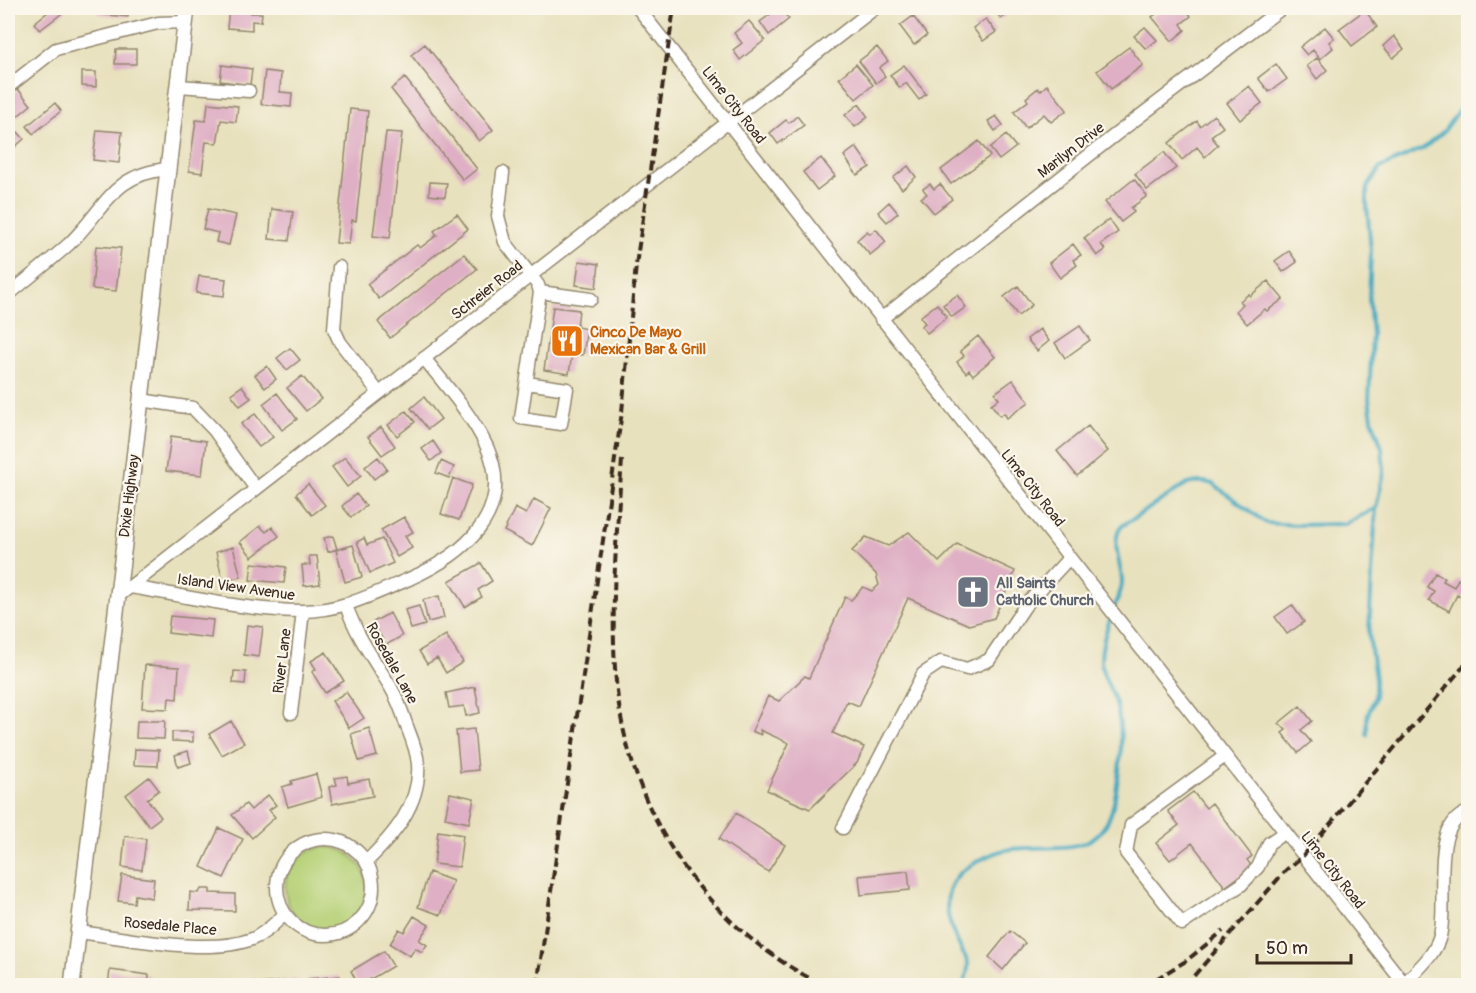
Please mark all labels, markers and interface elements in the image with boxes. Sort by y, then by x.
street label: Lime City Road [697,63,770,148]
street label: Marilyn Drive [1034,118,1109,182]
street label: Schreier Road [448,257,527,324]
restaurant icon: Cinco De Mayo Mexican Bar & Grill [549,323,585,359]
place label: Cinco De Mayo Mexican Bar & Grill [590,323,706,359]
street label: Lime City Road [996,446,1069,531]
street label: Dixie Highway [115,453,144,539]
street label: Island View Avenue [176,570,297,605]
church icon: All Saints Catholic Church [955,574,991,610]
place label: All Saints Catholic Church [996,574,1094,610]
street label: Rosedale Lane [361,619,422,708]
street label: River Lane [269,627,296,695]
street label: Lime City Road [1296,828,1369,913]
street label: Rosedale Place [123,913,218,940]
scale bar [1257,927,1352,965]
text: 50 m [1266,937,1308,960]

